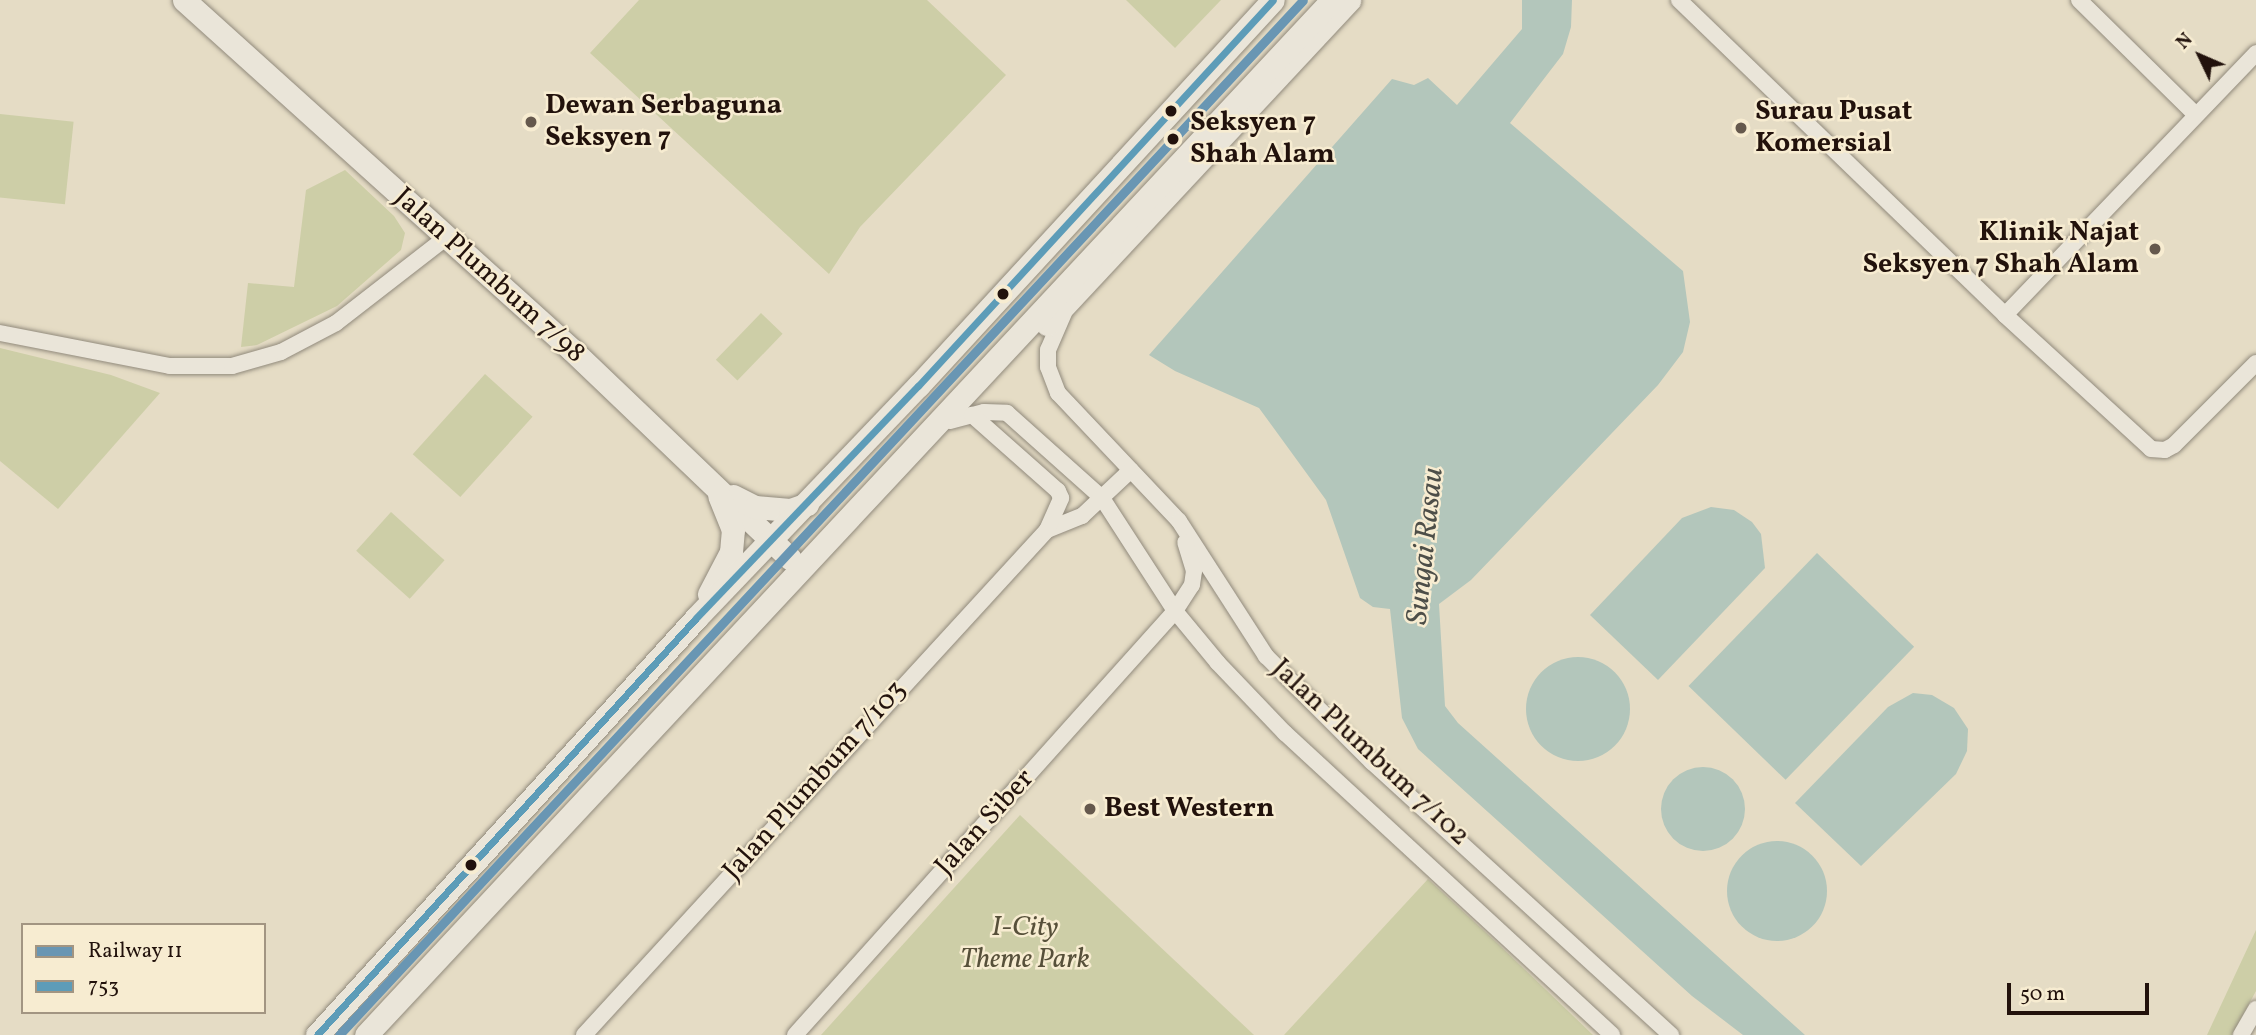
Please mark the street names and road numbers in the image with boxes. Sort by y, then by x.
street label: Jalan Plumbum 7/98 [386,181,592,371]
street label: Jalan Plumbum 7/102 [1264,652,1476,854]
street label: Jalan Plumbum 7/103 [716,674,914,888]
street label: Jalan Siber [928,763,1042,883]

